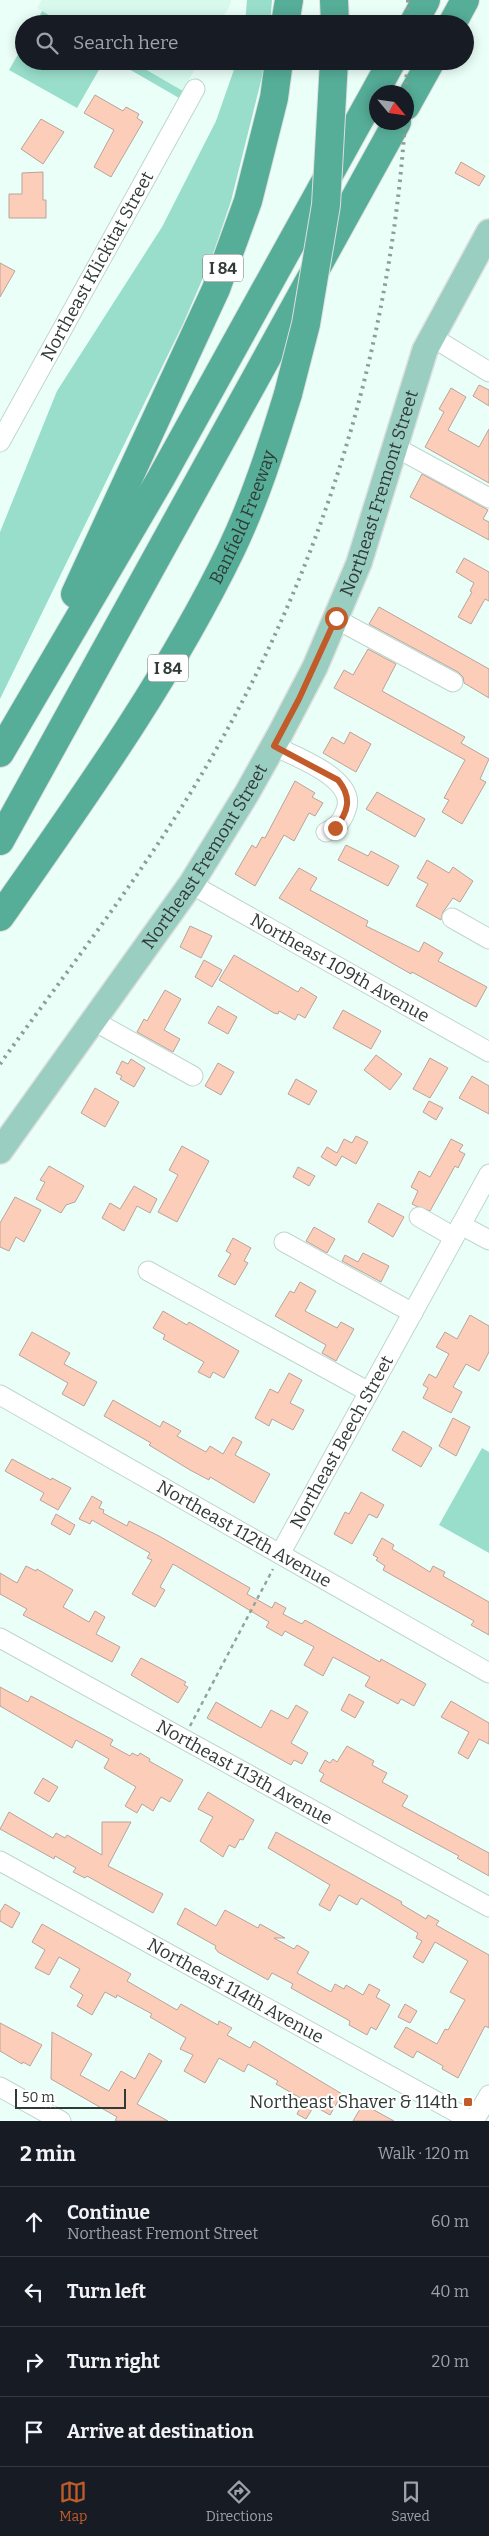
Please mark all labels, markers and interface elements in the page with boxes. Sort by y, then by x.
search box [15,15,474,70]
icon: search [33,29,61,57]
text: Search here [73,31,178,54]
north arrow [369,85,414,130]
street label: Northeast Klickitat Street [36,167,159,365]
road number: I 84 [203,254,243,282]
street label: Northeast Fremont Street [335,387,423,600]
street label: Banfield Freeway [205,447,281,588]
route start [325,607,348,630]
road number: I 84 [148,654,188,681]
street label: Northeast Fremont Street [137,760,272,953]
route end [324,817,347,840]
street label: Northeast 109th Avenue [246,909,433,1027]
street label: Northeast Beech Street [285,1351,398,1532]
street label: Northeast 112th Avenue [153,1476,335,1592]
street label: Northeast 113th Avenue [153,1715,336,1830]
street label: Northeast 114th Avenue [144,1933,328,2048]
scale bar [15,2086,126,2109]
text: 50 m [22,2089,55,2106]
place label: Northeast Shaver & 114th [249,2091,458,2113]
marker: Northeast Shaver & 114th [462,2096,474,2108]
text: 2 min [20,2141,76,2167]
text: Walk · 120 m [378,2144,469,2163]
text: Continue [67,2201,150,2224]
icon: ahead [20,2208,48,2236]
text: 60 m [431,2212,469,2231]
text: Northeast Fremont Street [67,2224,258,2243]
icon: left [20,2278,48,2306]
text: Turn left [67,2280,146,2303]
text: 40 m [431,2282,469,2301]
icon: right [20,2348,48,2376]
text: Turn right [67,2350,160,2373]
text: 20 m [432,2352,469,2371]
icon: arrive [20,2418,48,2446]
text: Arrive at destination [67,2420,254,2443]
tab: Map [59,2478,87,2525]
tab: Directions [206,2478,273,2525]
tab: Saved [391,2478,430,2525]

